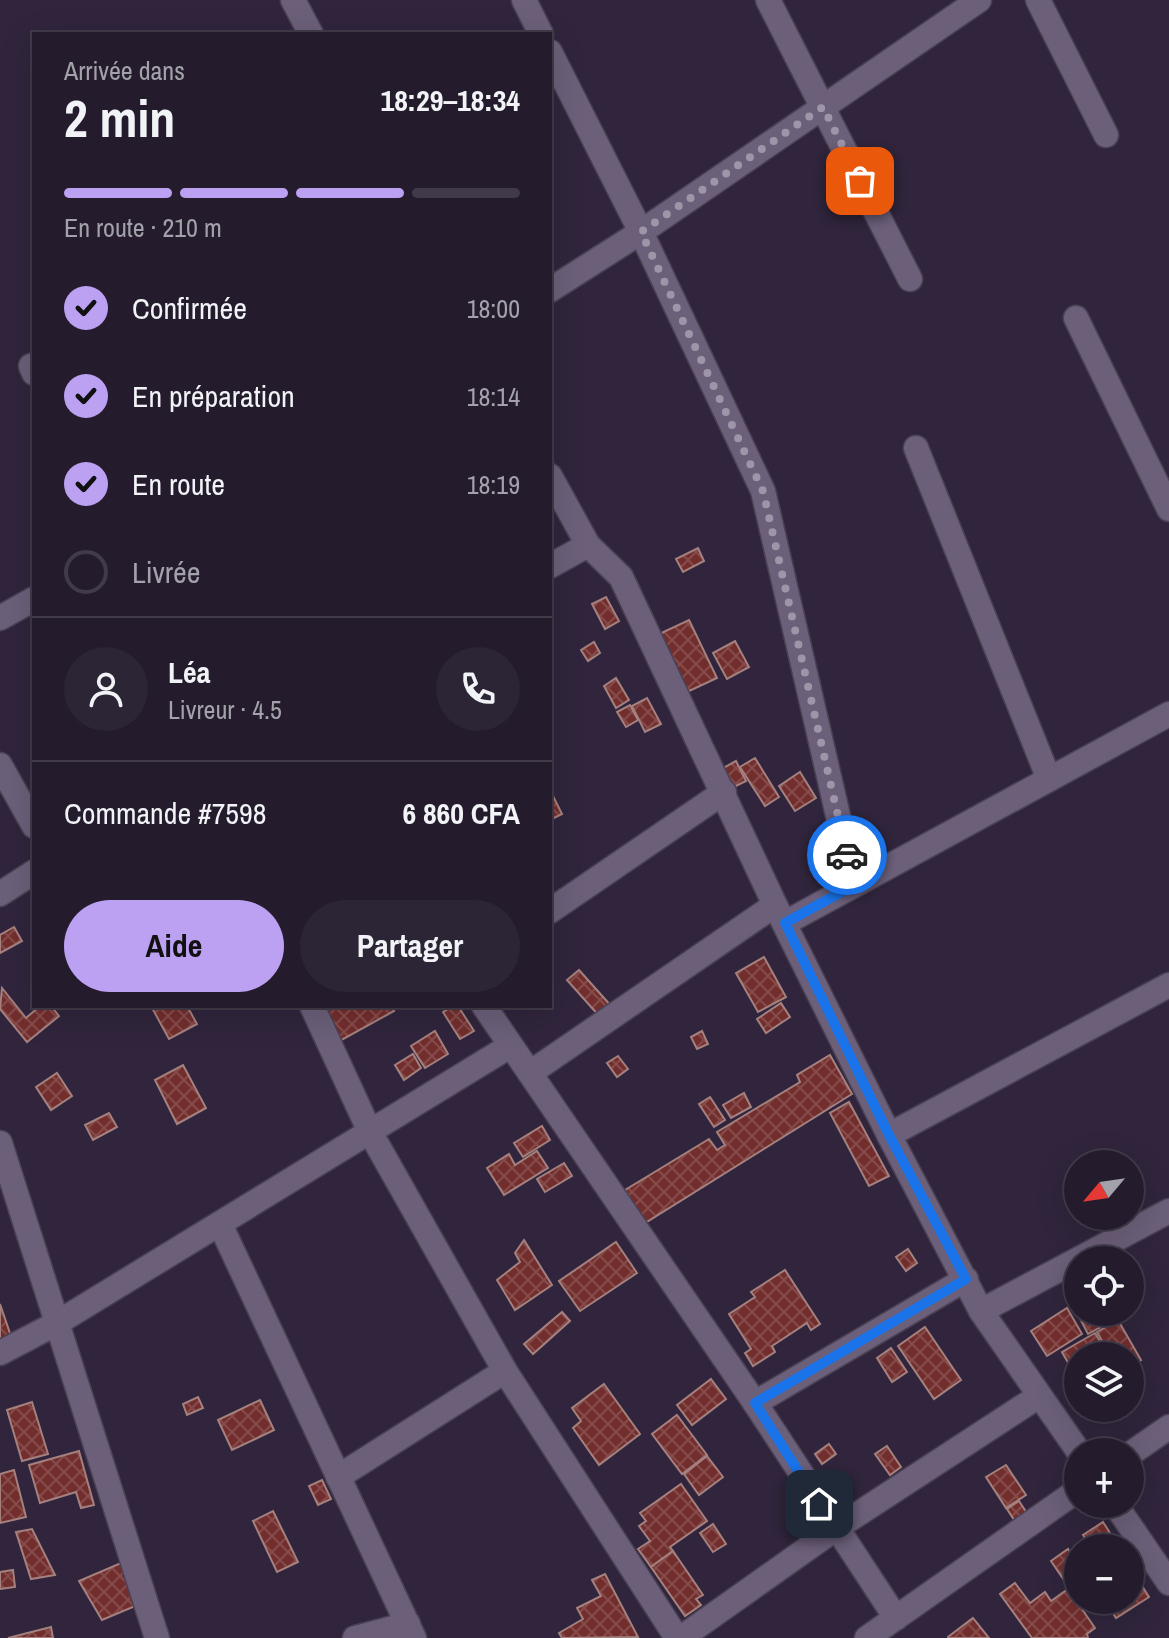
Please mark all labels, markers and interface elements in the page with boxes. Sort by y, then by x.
text: Arrivée dans [64,53,185,88]
text: 18:29–18:34 [381,80,520,120]
text: 2 min [64,83,175,153]
pin [826,147,894,215]
icon: bag [838,159,882,203]
text: En route · 210 m [64,210,222,245]
icon: check [64,286,108,330]
text: Confirmée [132,288,247,328]
text: 18:00 [467,291,520,326]
icon: check [64,374,108,418]
text: En préparation [132,376,295,416]
text: 18:14 [467,379,520,414]
icon: check [64,462,108,506]
text: En route [132,464,225,504]
text: 18:19 [467,467,520,502]
text: Livrée [132,552,200,592]
button: person [64,647,148,731]
button: phone [436,647,520,731]
text: Léa [168,652,210,692]
text: Livreur · 4.5 [168,692,282,727]
text: Commande #7598 [64,793,266,833]
text: 6 860 CFA [402,793,520,833]
courier [807,815,887,895]
icon: car [825,833,869,877]
button: Aide [64,900,284,992]
button: Partager [300,900,520,992]
north arrow [1064,1150,1144,1230]
map controls [1064,1150,1144,1614]
button: locate [1064,1246,1144,1326]
button: layers [1064,1342,1144,1422]
button: + [1064,1438,1144,1518]
pin [785,1470,853,1538]
icon: home [797,1482,841,1526]
button: − [1064,1534,1144,1614]

